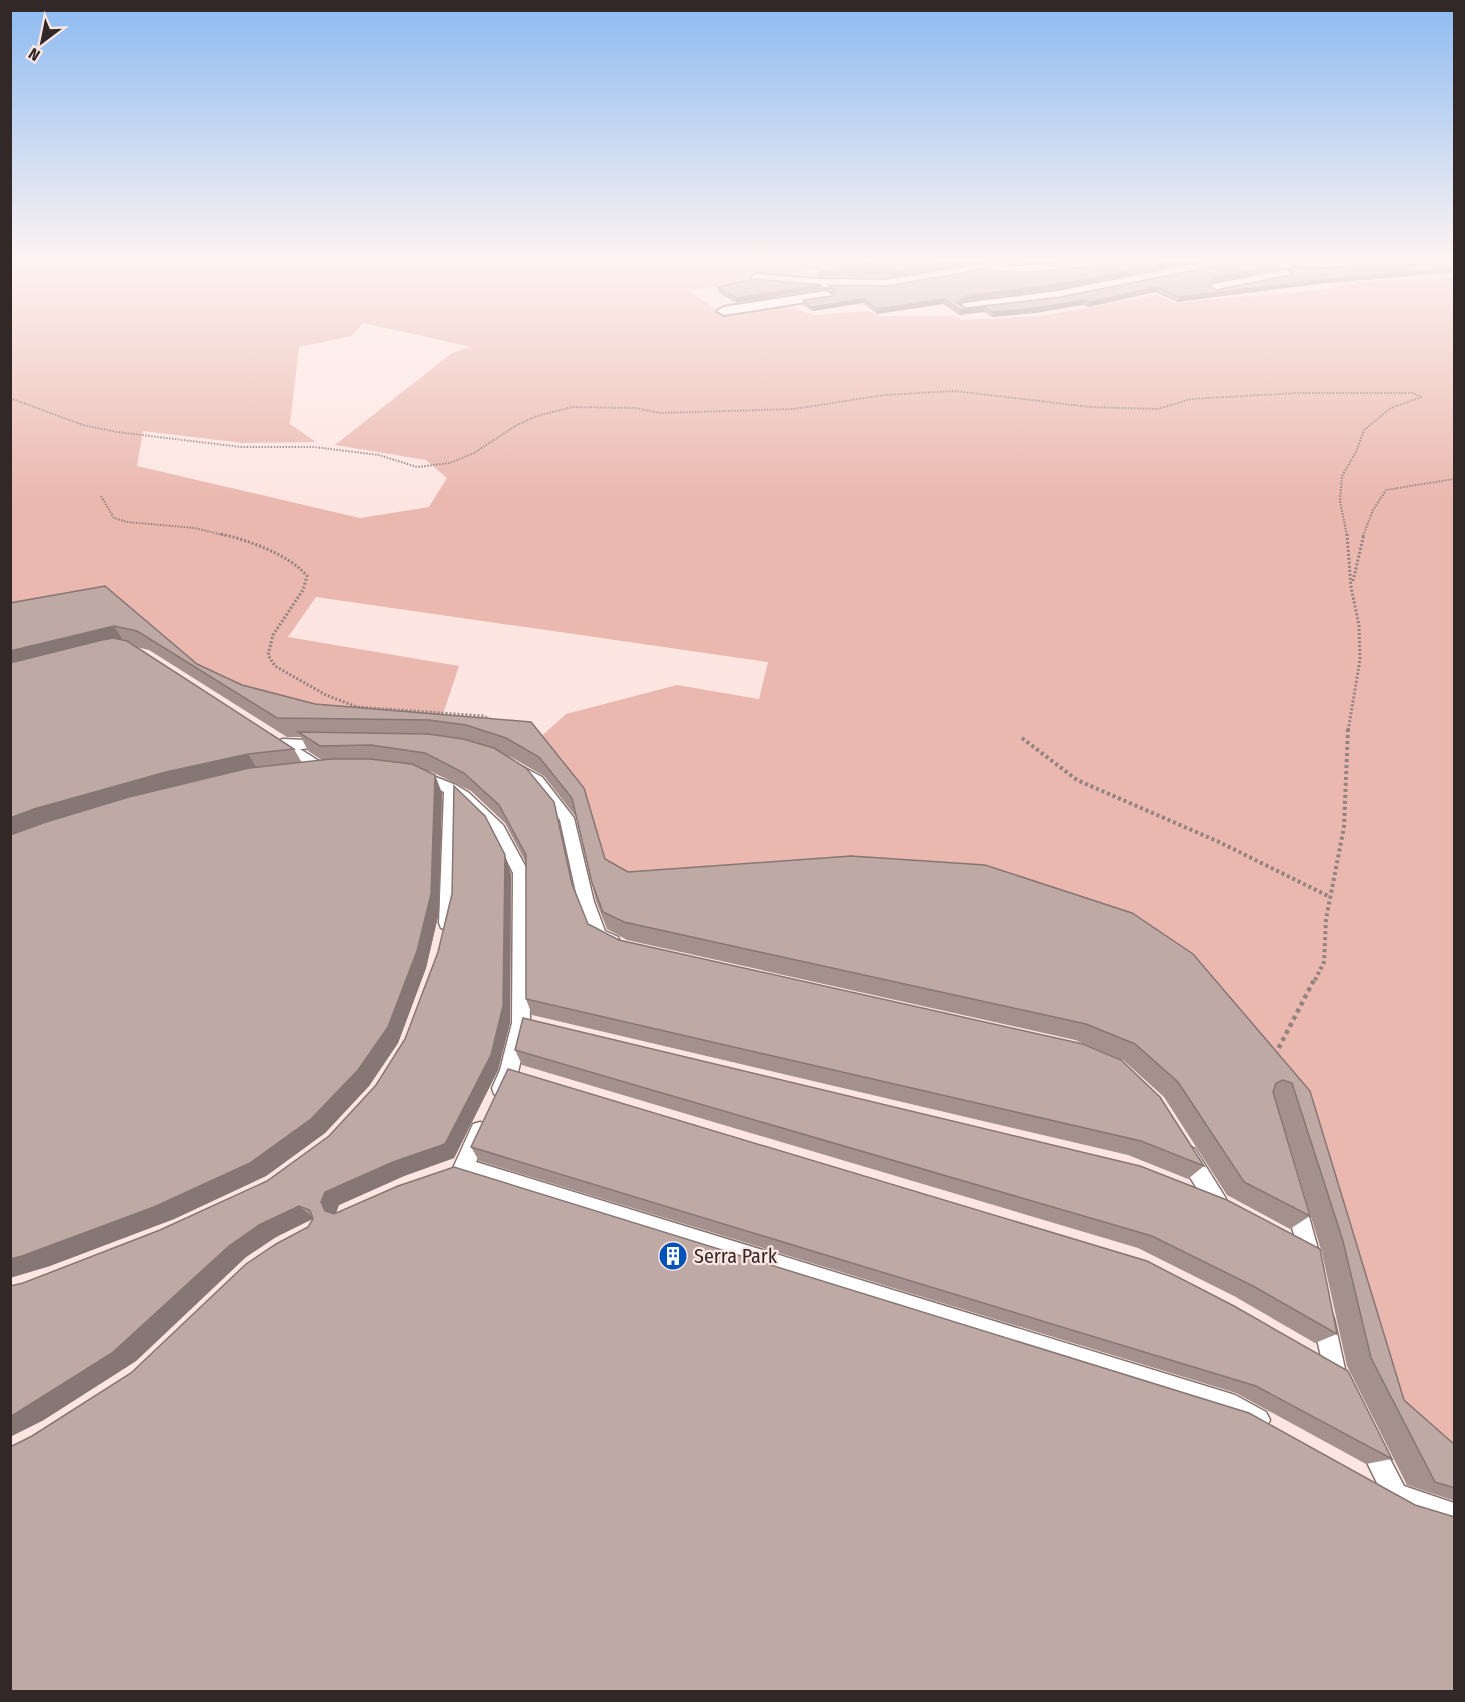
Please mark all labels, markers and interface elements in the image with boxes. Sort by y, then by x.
north arrow [12,12,72,72]
text: N [25,44,43,65]
building icon: Serra Park [657,1240,689,1272]
place label: Serra Park [694,1244,778,1268]

